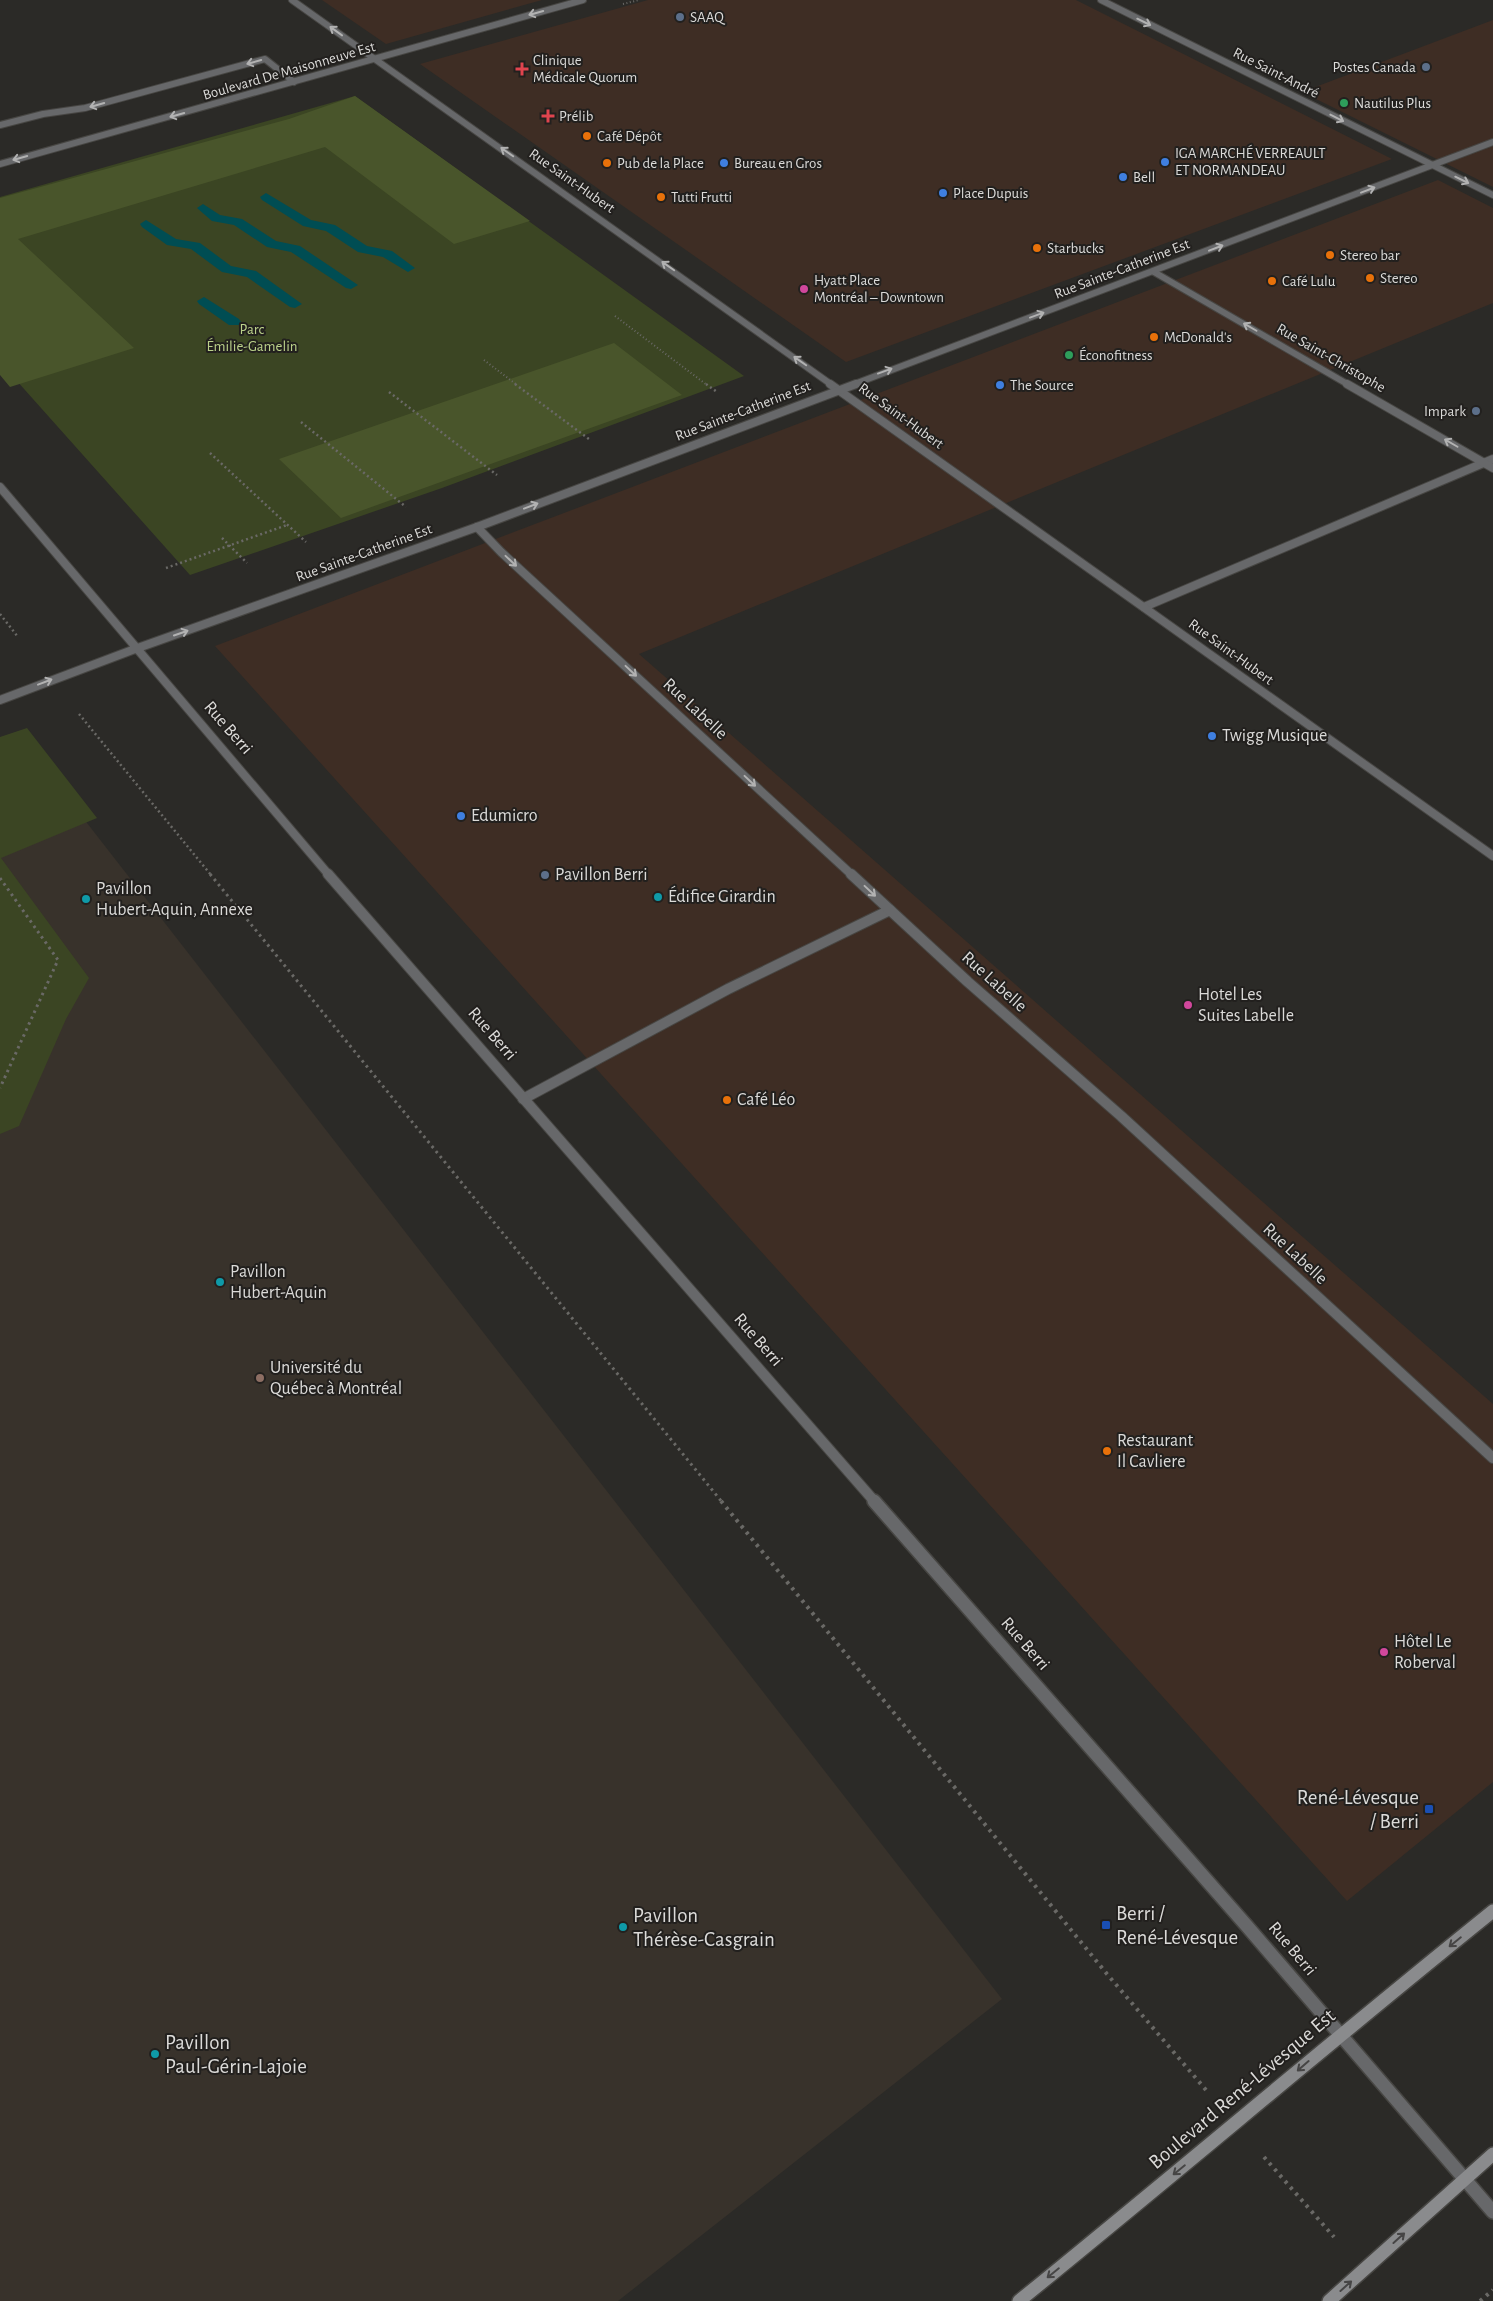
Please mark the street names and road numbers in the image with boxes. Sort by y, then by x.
street label: Boulevard De Maisonneuve Est [201,39,377,103]
street label: Rue Saint-André [1231,45,1322,101]
street label: Rue Saint-Hubert [526,146,618,216]
street label: Rue Sainte-Catherine Est [1052,236,1192,302]
street label: Rue Saint-Christophe [1274,321,1388,395]
street label: Rue Sainte-Catherine Est [673,378,813,444]
street label: Rue Saint-Hubert [856,380,946,452]
street label: Rue Sainte-Catherine Est [294,521,434,585]
street label: Rue Saint-Hubert [1186,616,1276,688]
street label: Rue Labelle [659,675,731,743]
street label: Rue Berri [200,698,256,758]
street label: Rue Labelle [958,948,1030,1016]
street label: Rue Berri [464,1004,520,1064]
street label: Rue Labelle [1259,1220,1331,1288]
street label: Rue Berri [730,1310,786,1370]
street label: Rue Berri [997,1614,1053,1674]
street label: Rue Berri [1265,1919,1319,1979]
street label: Boulevard René-Lévesque Est [1145,2005,1339,2173]

